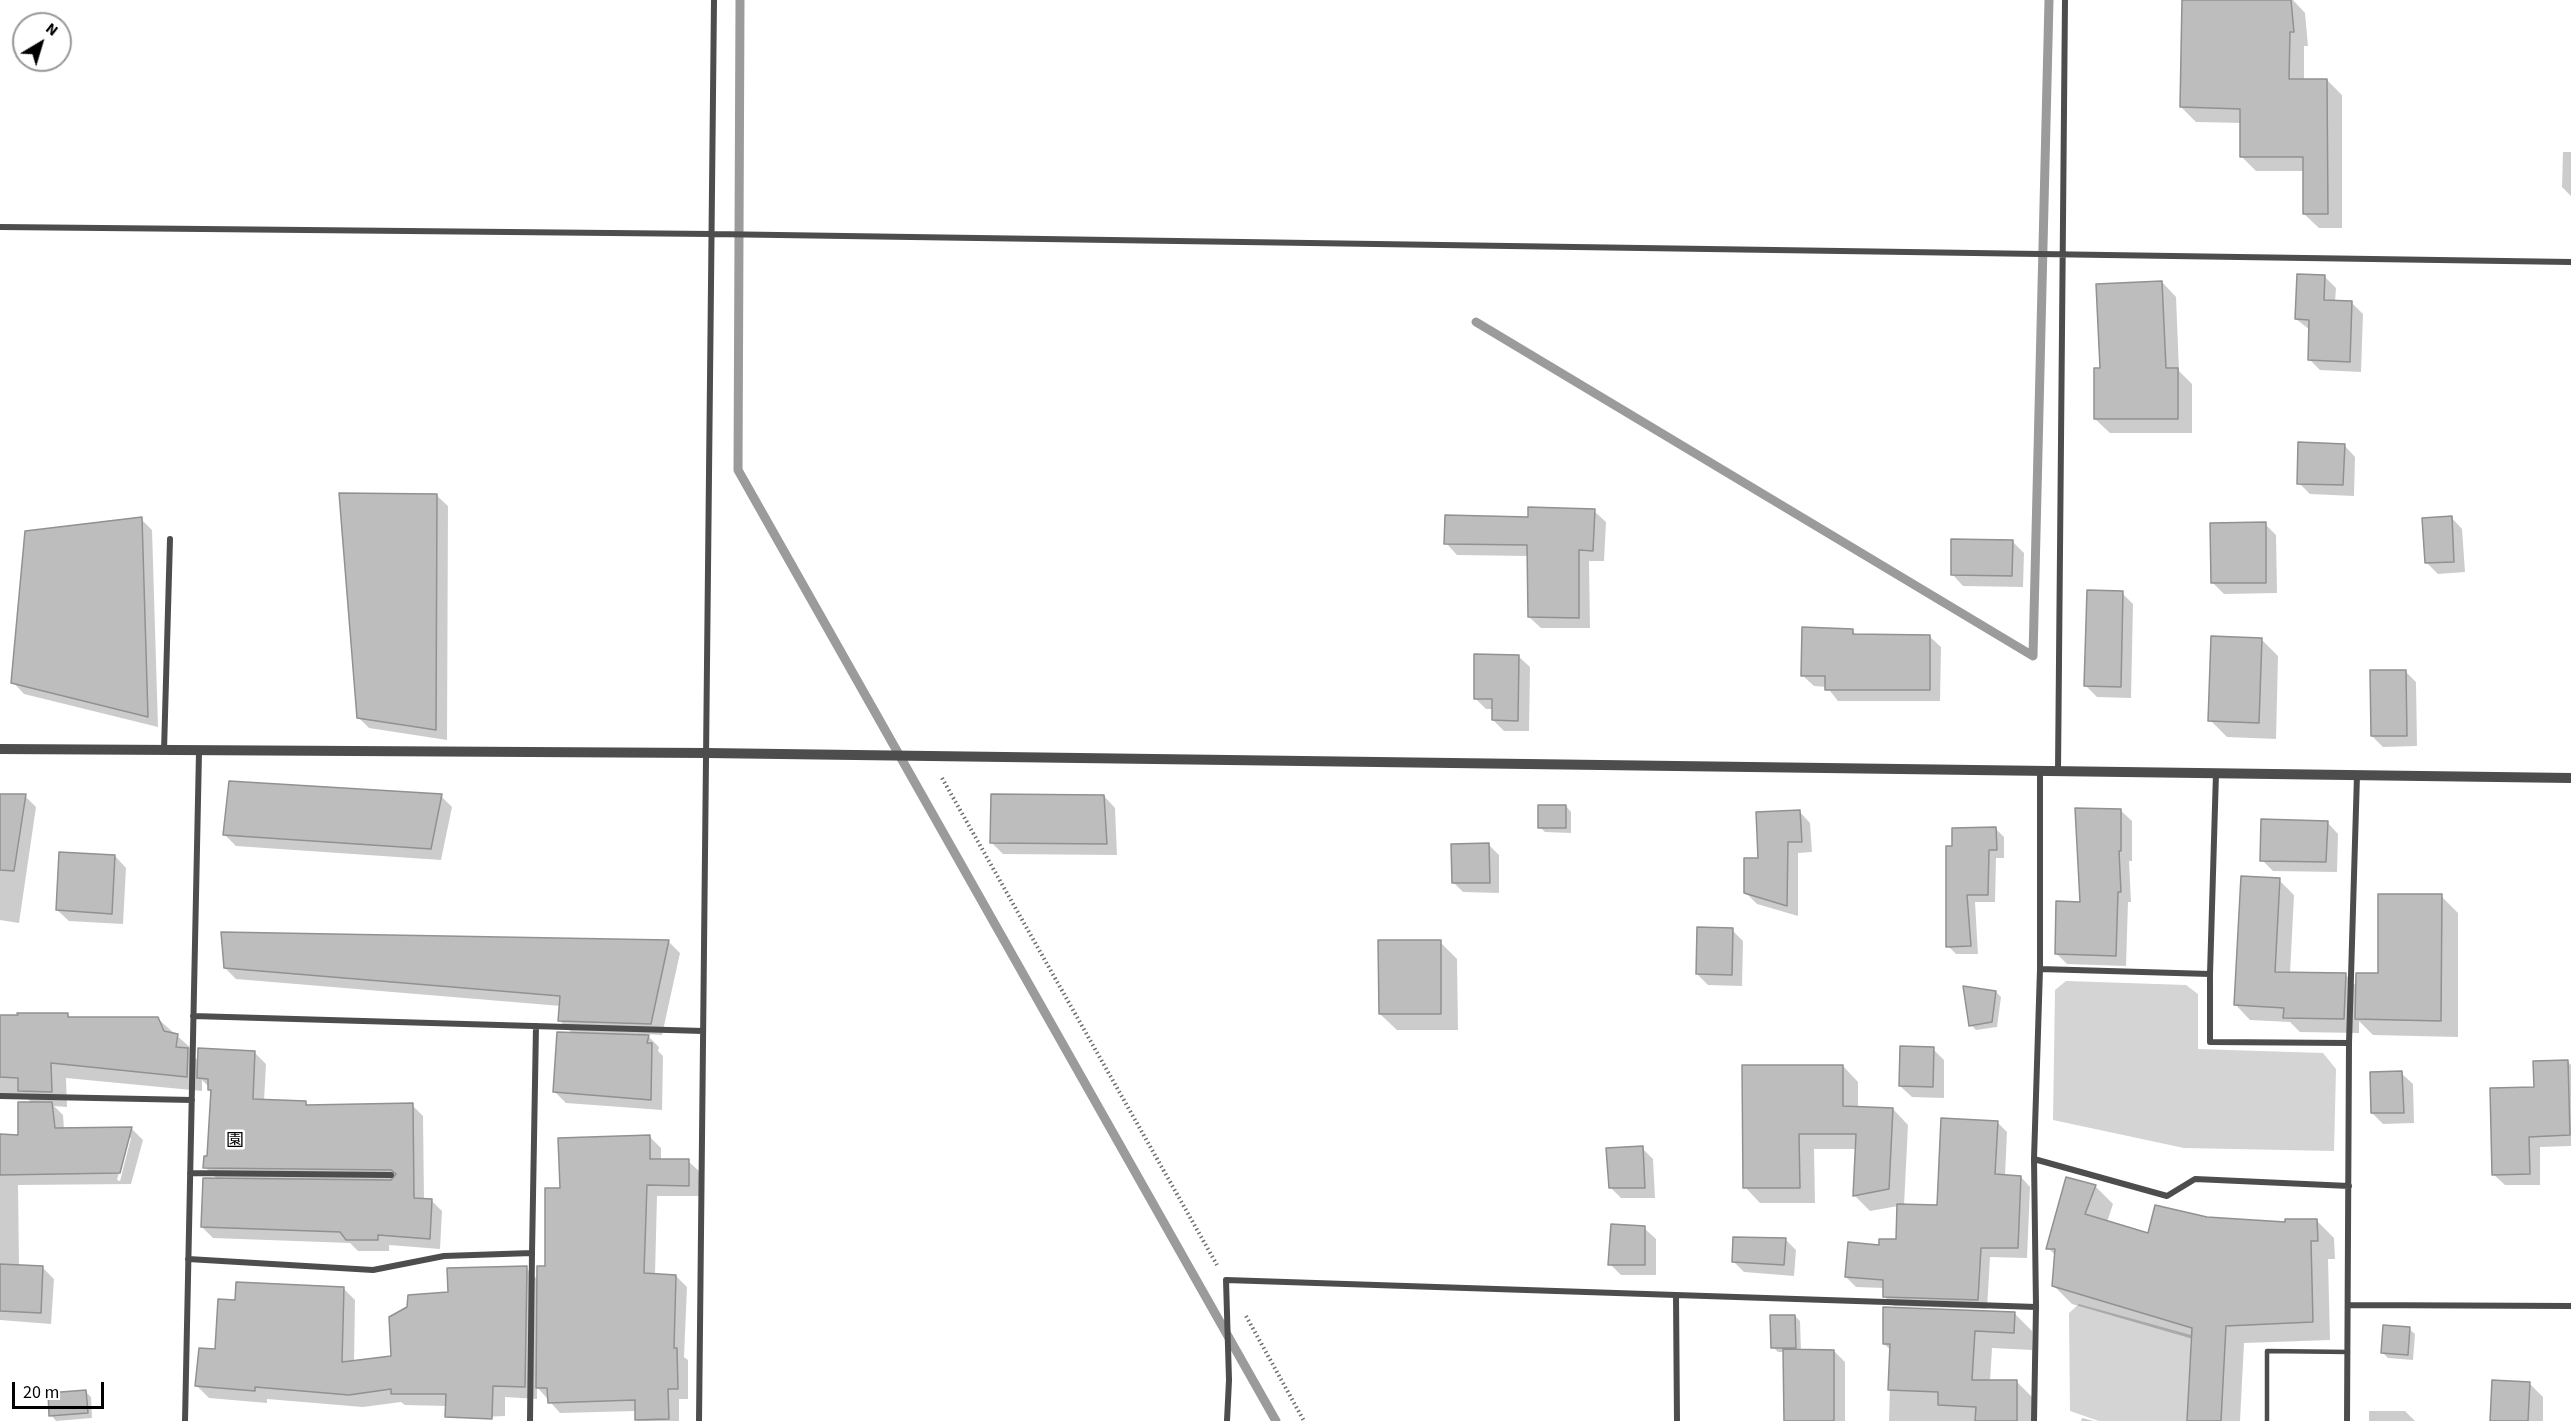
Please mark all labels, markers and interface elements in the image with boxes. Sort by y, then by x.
north arrow [12,12,72,72]
text: N [41,17,63,41]
district label: 園 [226,1131,244,1153]
scale bar [15,1370,106,1408]
text: 20 m [23,1380,59,1405]

